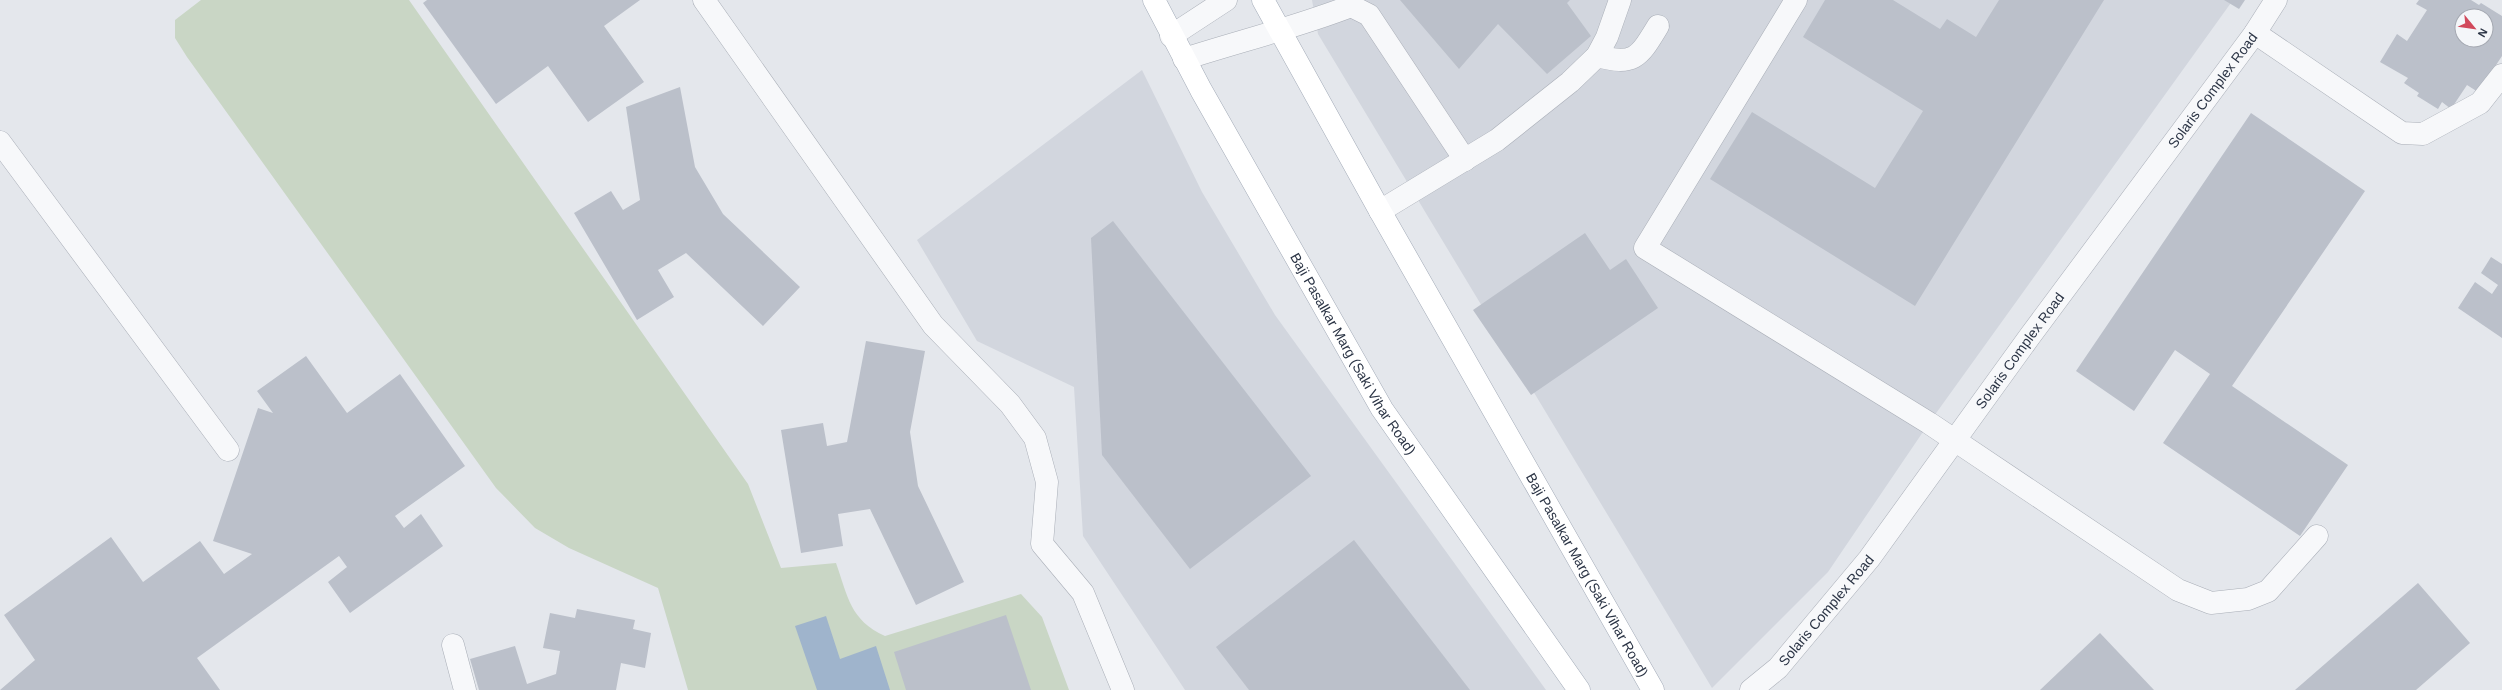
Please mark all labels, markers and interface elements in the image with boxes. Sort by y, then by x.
north arrow [2454,8,2494,48]
text: N [2476,26,2490,39]
street label: Solaris Complex Road [2165,29,2261,151]
street label: Baji Pasalkar Marg (Saki Vihar Road) [1287,250,1419,458]
street label: Solaris Complex Road [1972,290,2067,412]
street label: Baji Pasalkar Marg (Saki Vihar Road) [1523,470,1652,680]
street label: Solaris Complex Road [1775,552,1877,669]

